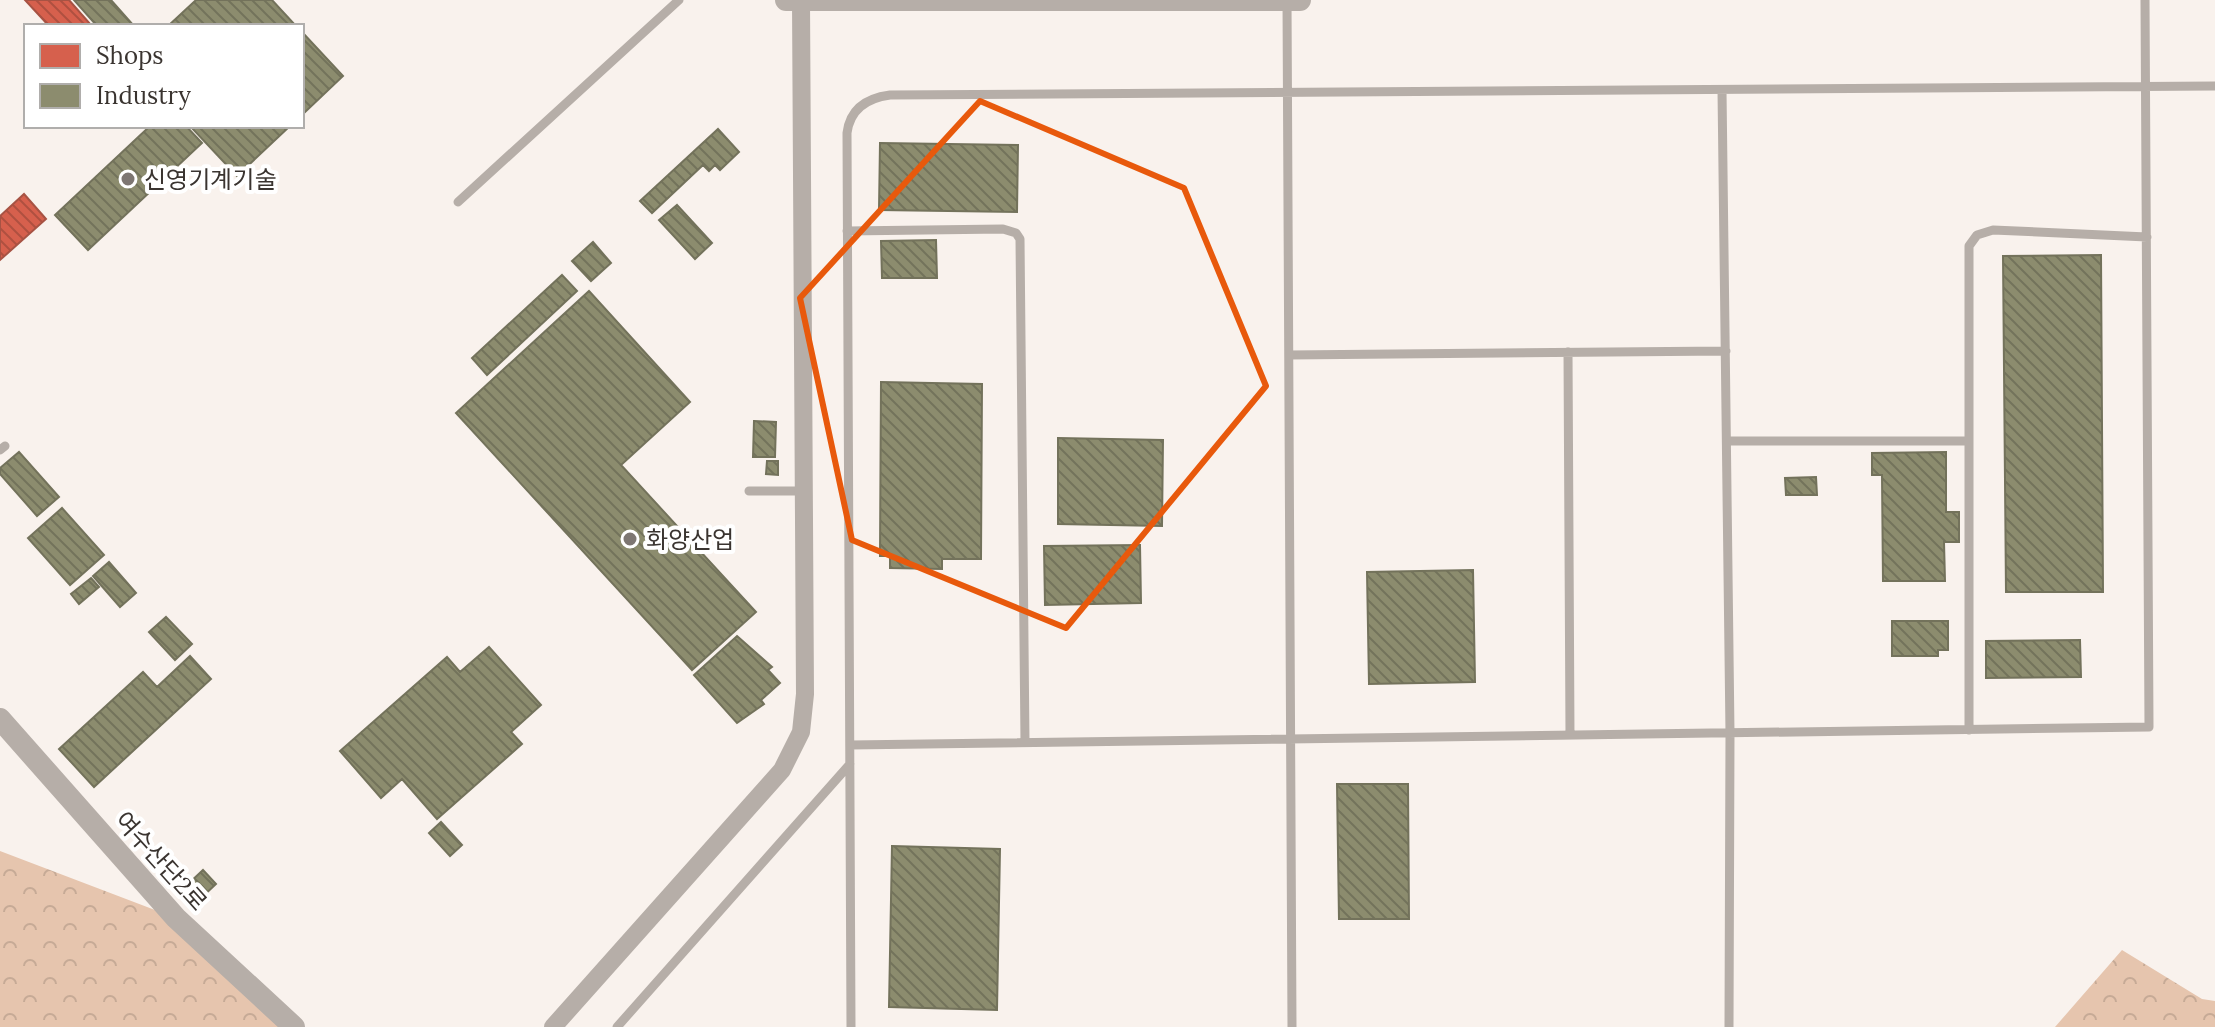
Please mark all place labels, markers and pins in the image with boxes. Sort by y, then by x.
place label: 신영기계기술 [144,164,276,195]
marker: 신영기계기술 [119,170,137,188]
place label: 화양산업 [646,524,734,555]
marker: 화양산업 [621,530,639,548]

